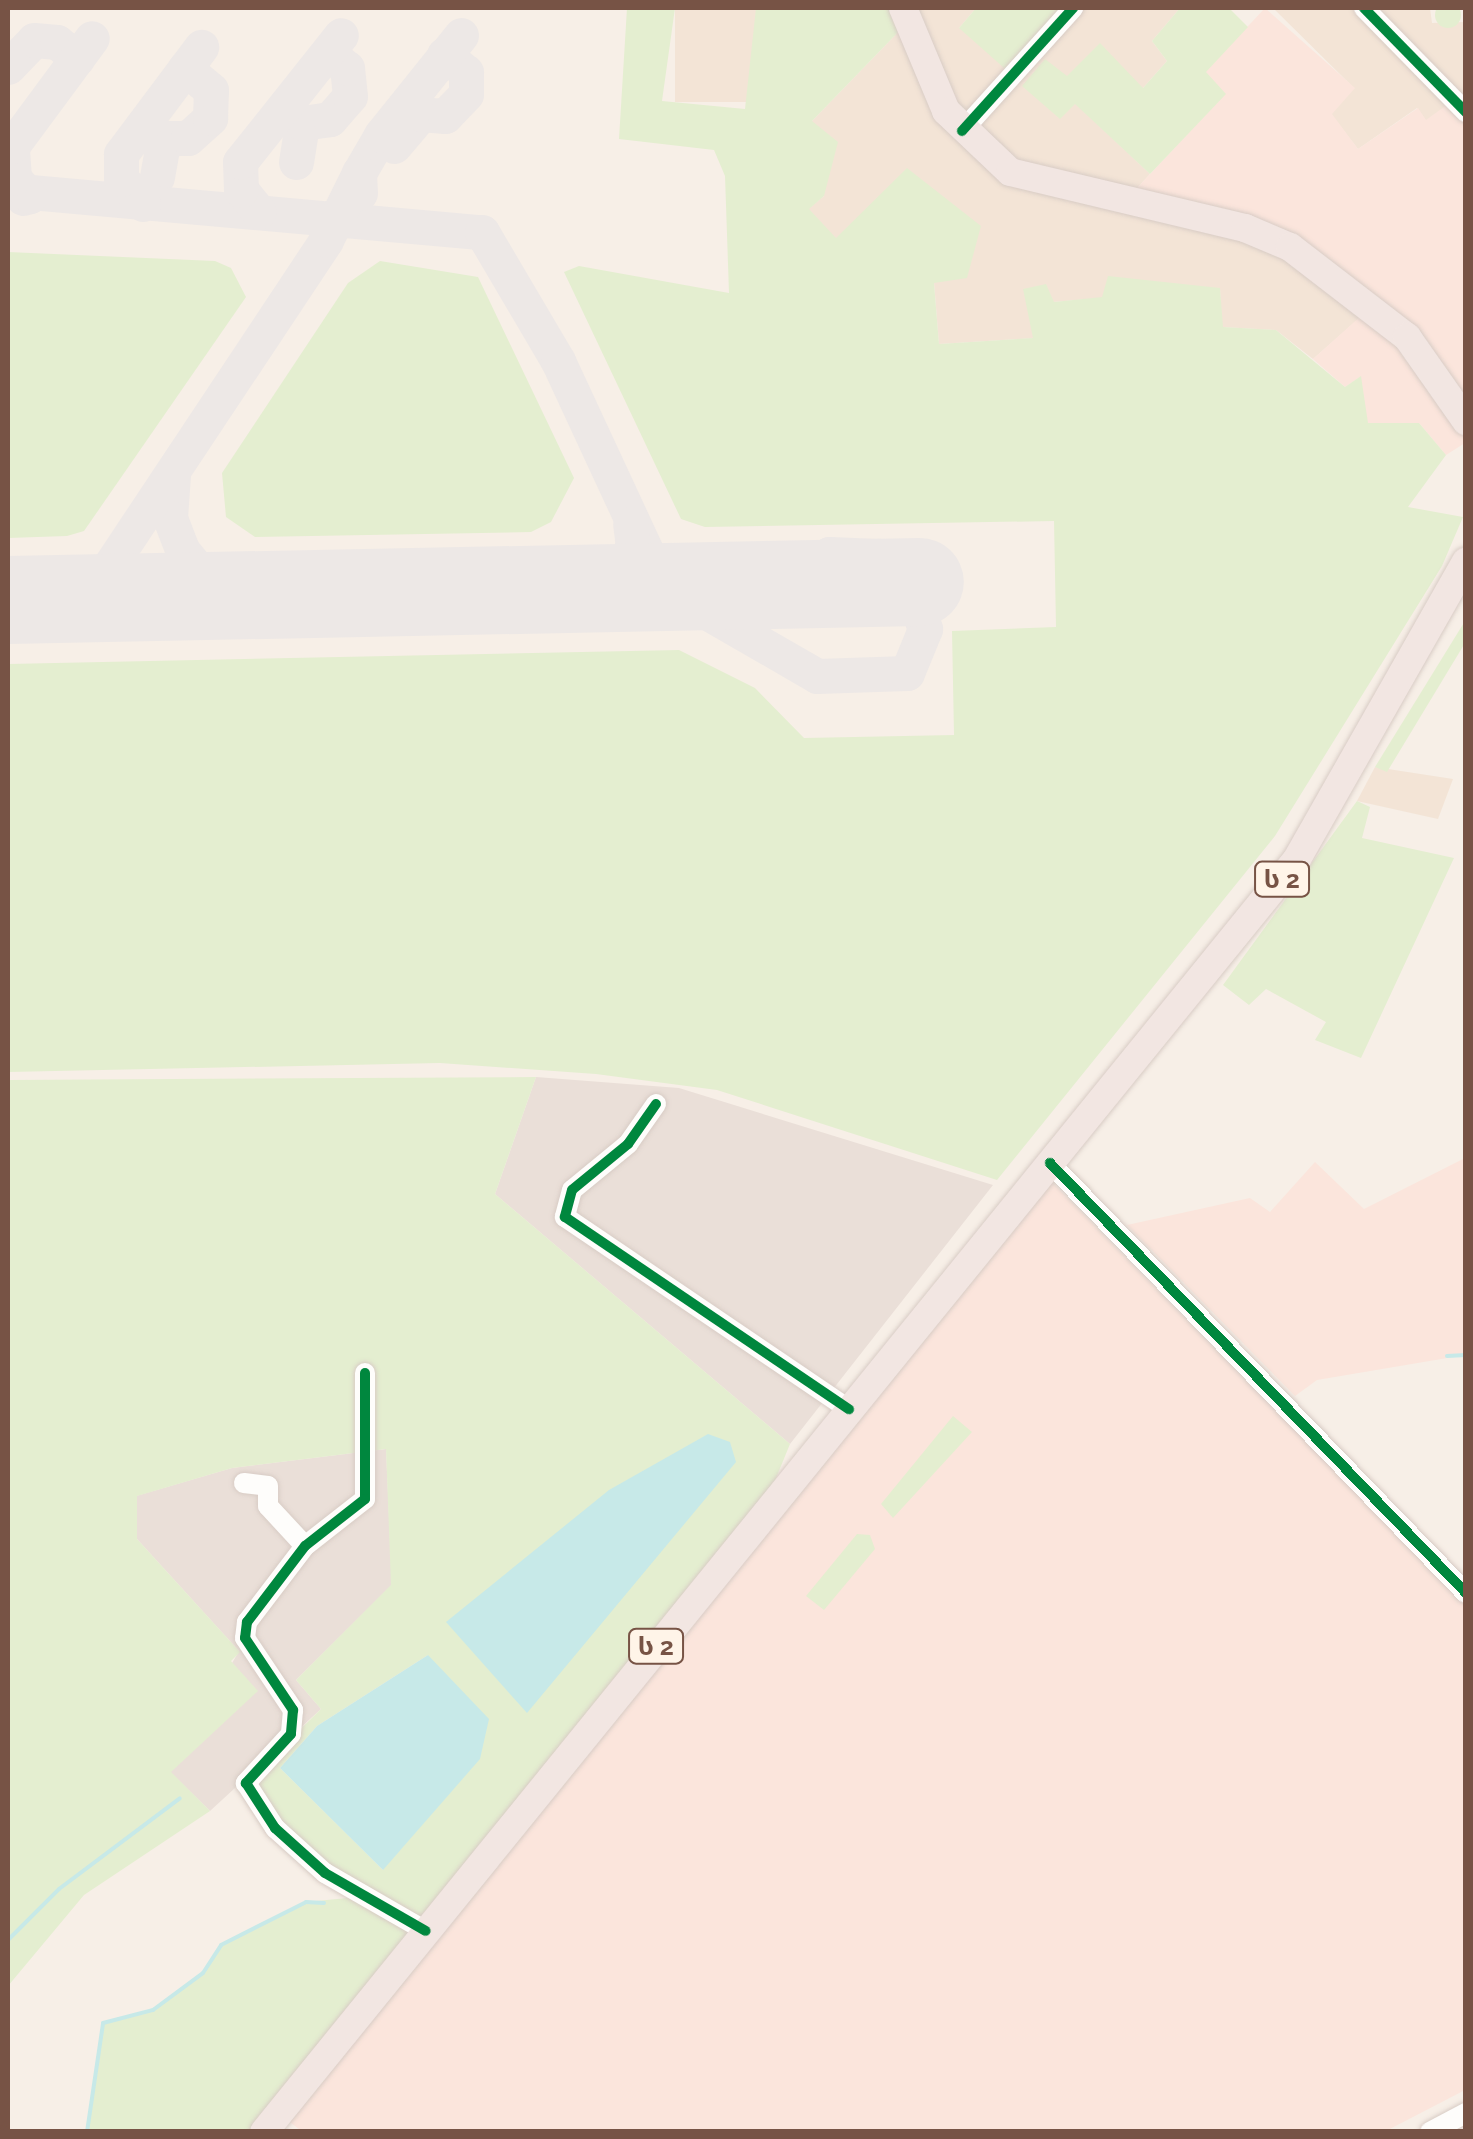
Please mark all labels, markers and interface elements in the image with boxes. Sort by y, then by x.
road number: ს 2 [1252,859,1312,899]
road number: ს 2 [626,1626,686,1666]

